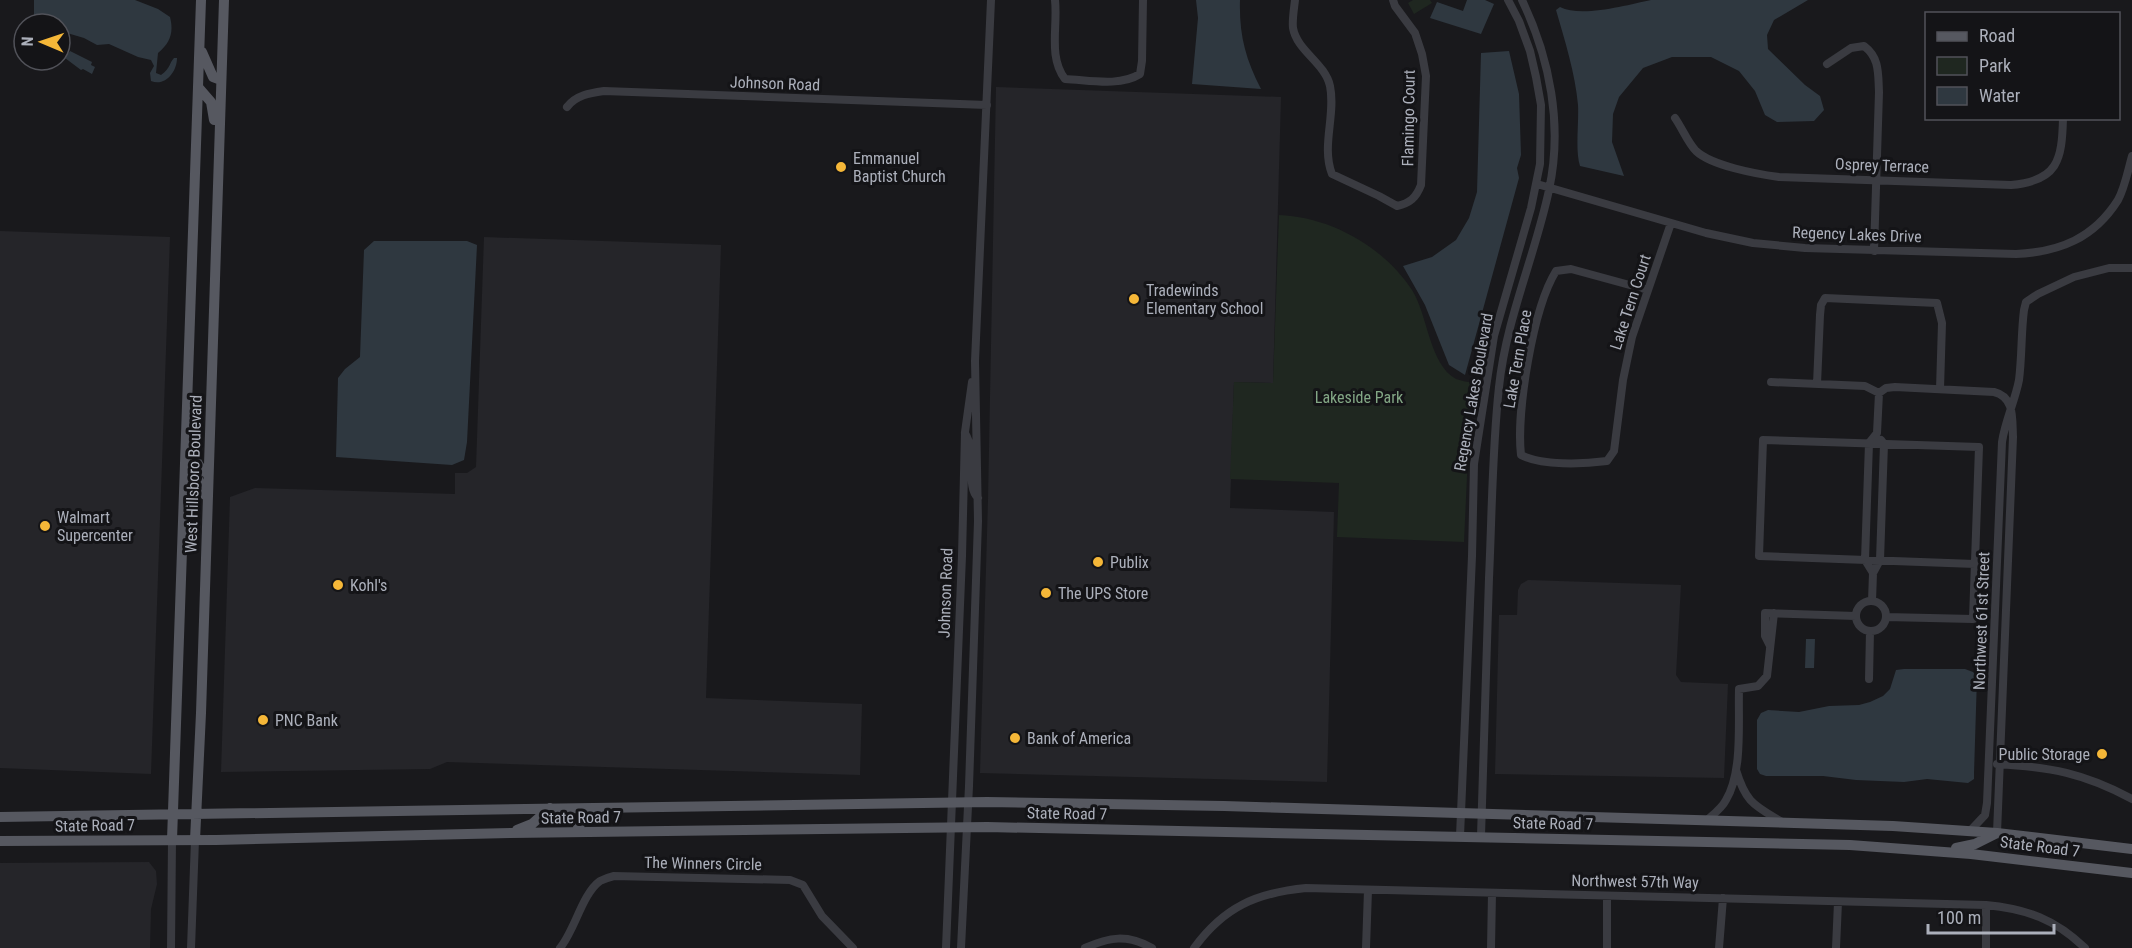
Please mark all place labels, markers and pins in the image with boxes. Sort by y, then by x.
place label: Emmanuel Baptist Church [853,149,946,186]
marker: Emmanuel Baptist Church [834,160,848,174]
place label: Tradewinds Elementary School [1146,281,1263,318]
marker: Tradewinds Elementary School [1127,292,1141,306]
place label: Walmart Supercenter [57,508,133,545]
marker: Walmart Supercenter [38,519,52,533]
place label: Publix [1110,553,1149,572]
marker: Publix [1091,555,1105,569]
place label: Kohl's [350,576,387,595]
marker: Kohl's [331,578,345,592]
place label: The UPS Store [1058,584,1148,603]
marker: The UPS Store [1039,586,1053,600]
place label: PNC Bank [275,711,339,730]
marker: PNC Bank [256,713,270,727]
place label: Bank of America [1027,729,1131,748]
marker: Bank of America [1008,731,1022,745]
place label: Public Storage [1999,745,2090,764]
marker: Public Storage [2095,747,2109,761]

